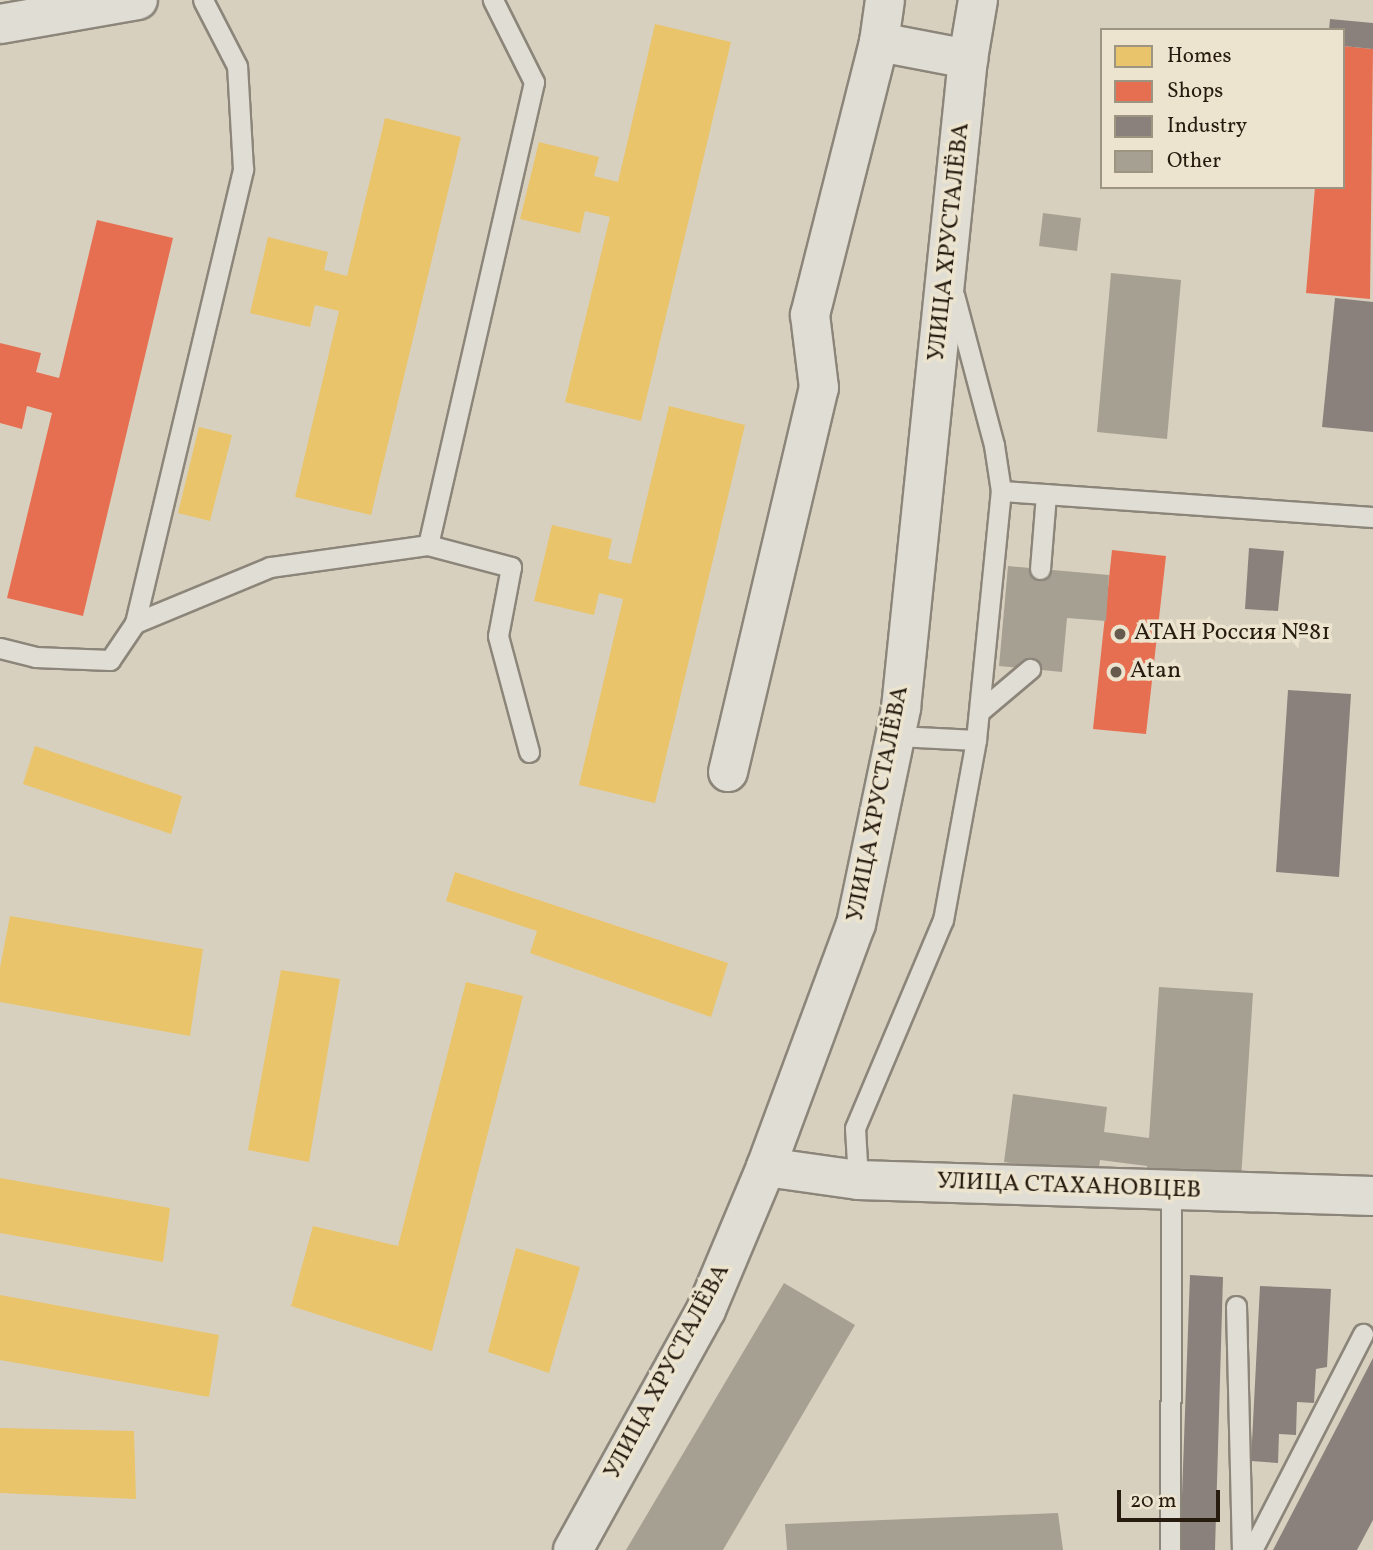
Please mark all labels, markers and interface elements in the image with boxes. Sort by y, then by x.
legend [1100,28,1345,189]
text: Homes [1167,42,1232,71]
text: Shops [1167,77,1223,106]
text: Industry [1167,112,1247,141]
street label: УЛИЦА ХРУСТАЛЁВА [923,121,977,363]
text: Other [1167,147,1221,176]
place label: АТАН Россия №81 [1134,620,1330,648]
marker: АТАН Россия №81 [1112,626,1128,642]
place label: Atan [1130,658,1181,686]
marker: Atan [1108,664,1124,680]
street label: УЛИЦА ХРУСТАЛЁВА [842,684,916,924]
street label: УЛИЦА СТАХАНОВЦЕВ [936,1168,1202,1206]
street label: УЛИЦА ХРУСТАЛЁВА [599,1259,737,1485]
scale bar [1121,1476,1224,1520]
text: 20 m [1130,1487,1176,1516]

